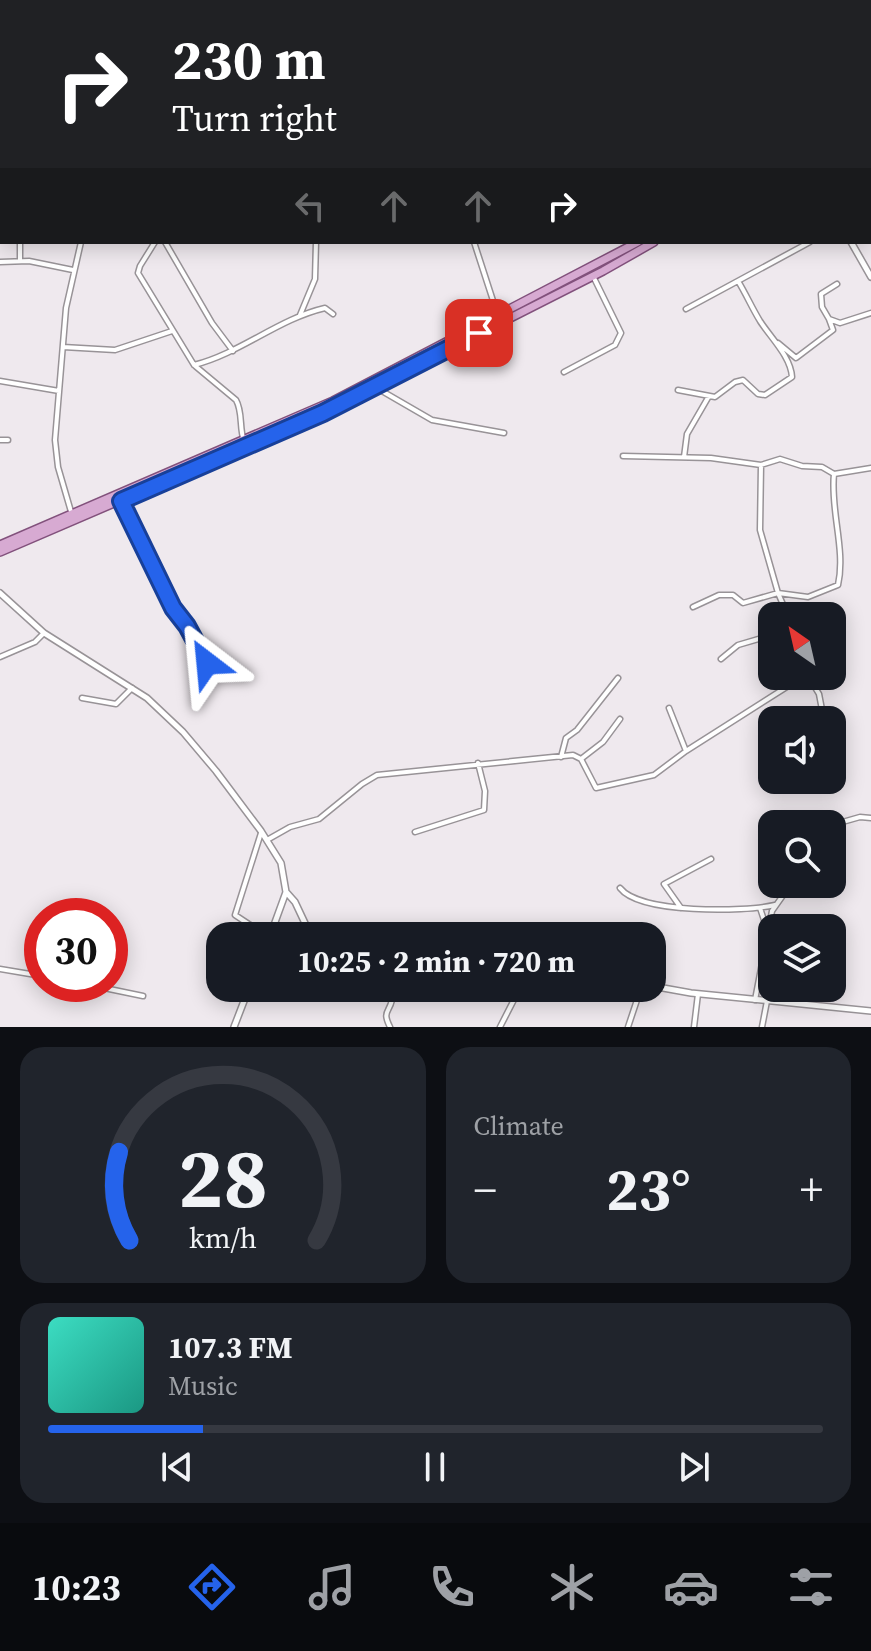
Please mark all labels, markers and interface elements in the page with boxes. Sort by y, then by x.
text: 230 m [172,21,326,98]
icon: right [40,32,144,136]
text: Turn right [172,94,337,143]
icon: left [288,184,332,228]
icon: ahead [372,184,416,228]
icon: ahead [456,184,500,228]
icon: right [540,184,584,228]
pin [445,299,513,367]
icon: arrive [457,311,501,355]
north arrow [758,602,846,690]
map controls [758,602,846,1002]
position arrow [165,621,249,705]
button: sound [758,706,846,794]
button: search [758,810,846,898]
speed limit sign: 30 [24,898,128,1002]
button: layers [758,914,846,1002]
text: 10:25 · 2 min · 720 m [297,941,575,982]
text: Climate [474,1108,564,1144]
text: 28 [178,1121,268,1235]
text: 23° [606,1148,691,1230]
text: − [474,1159,497,1220]
text: + [800,1159,823,1220]
text: km/h [189,1218,257,1258]
text: 107.3 FM [168,1327,293,1368]
text: Music [168,1368,238,1404]
icon: previous [155,1445,199,1489]
icon: pause [413,1445,457,1489]
icon: next [672,1445,716,1489]
icon: directions [184,1559,240,1615]
icon: music [304,1559,360,1615]
icon: phone [424,1559,480,1615]
icon: climate [544,1559,600,1615]
icon: car [663,1559,719,1615]
icon: filters [783,1559,839,1615]
text: 10:23 [32,1563,121,1612]

